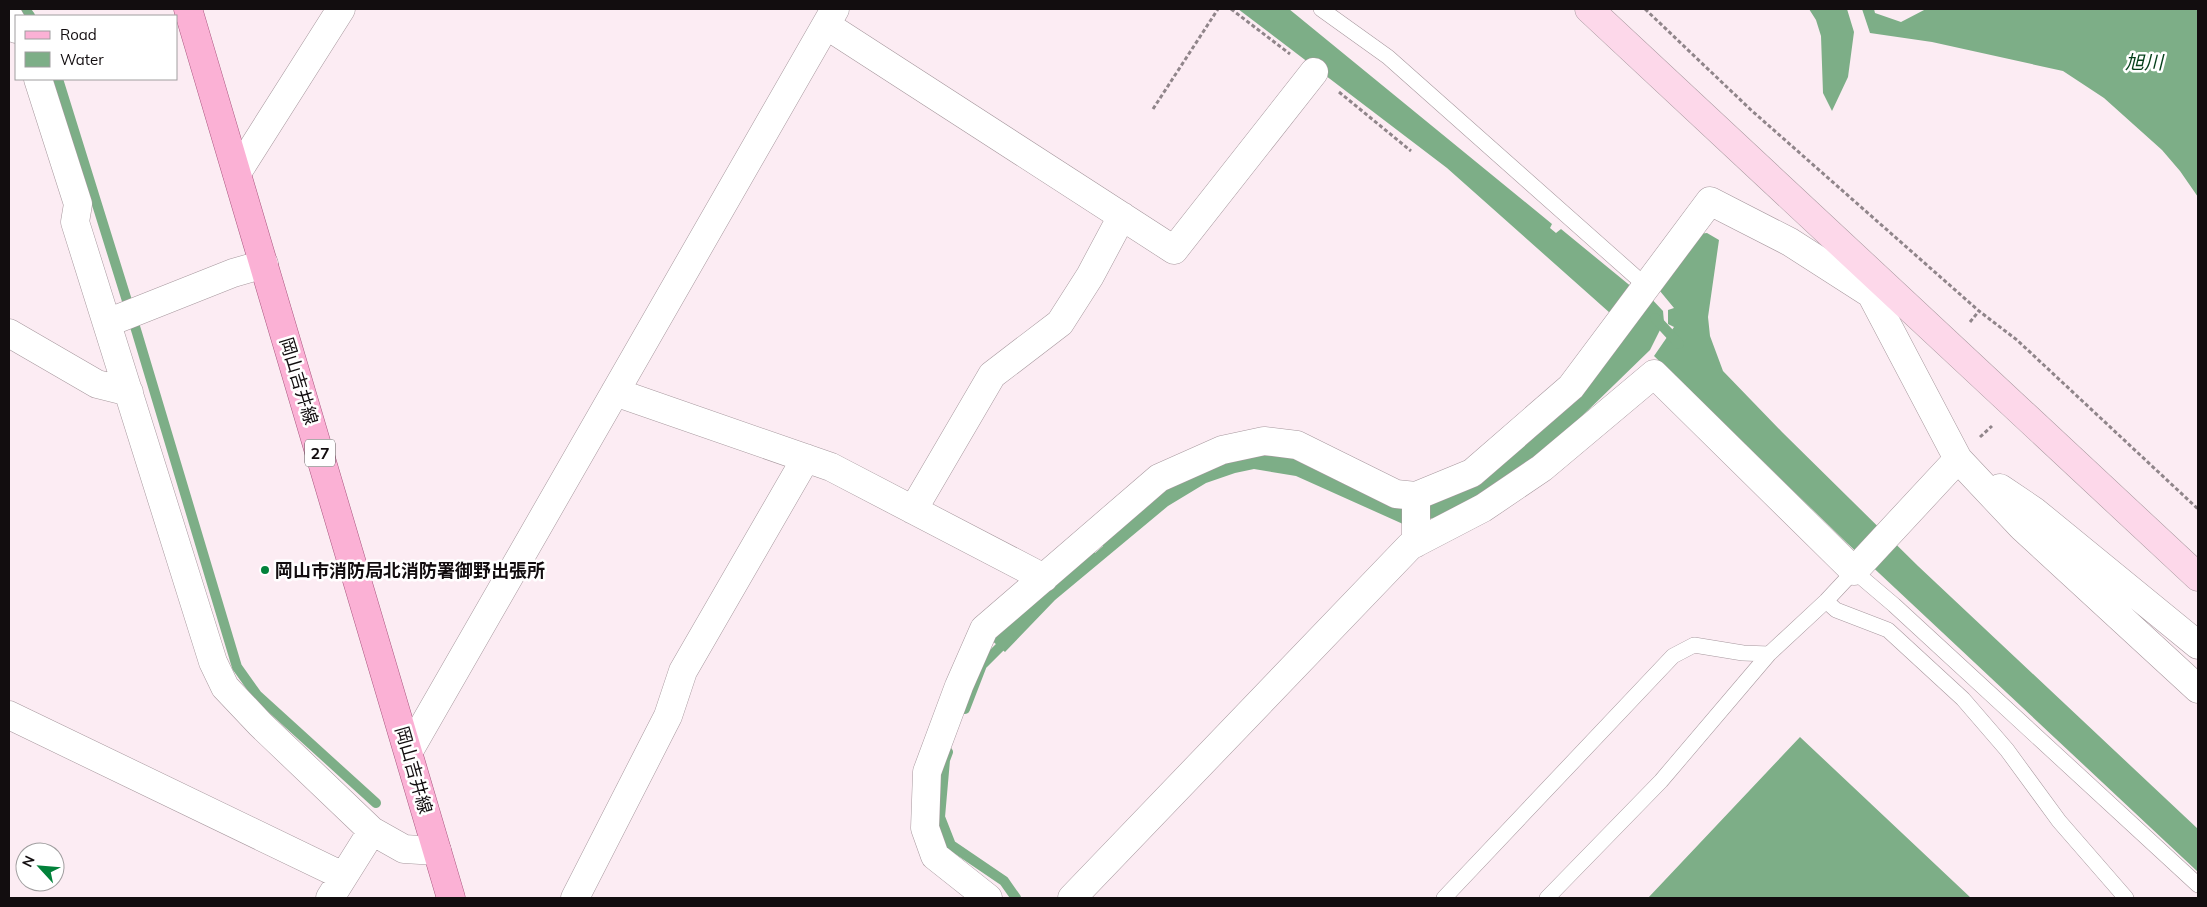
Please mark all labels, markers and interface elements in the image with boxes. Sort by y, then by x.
legend [15,15,178,80]
text: Road [60,25,97,44]
text: Water [60,50,104,69]
water label: 旭川 [2125,50,2165,74]
street label: 岡山吉井線 [275,335,323,427]
road number: 27 [305,439,335,466]
place label: 岡山市消防局北消防署御野出張所 [275,559,545,582]
marker: 岡山市消防局北消防署御野出張所 [259,564,271,576]
street label: 岡山吉井線 [391,724,437,816]
north arrow [15,842,65,892]
text: N [18,853,39,870]

